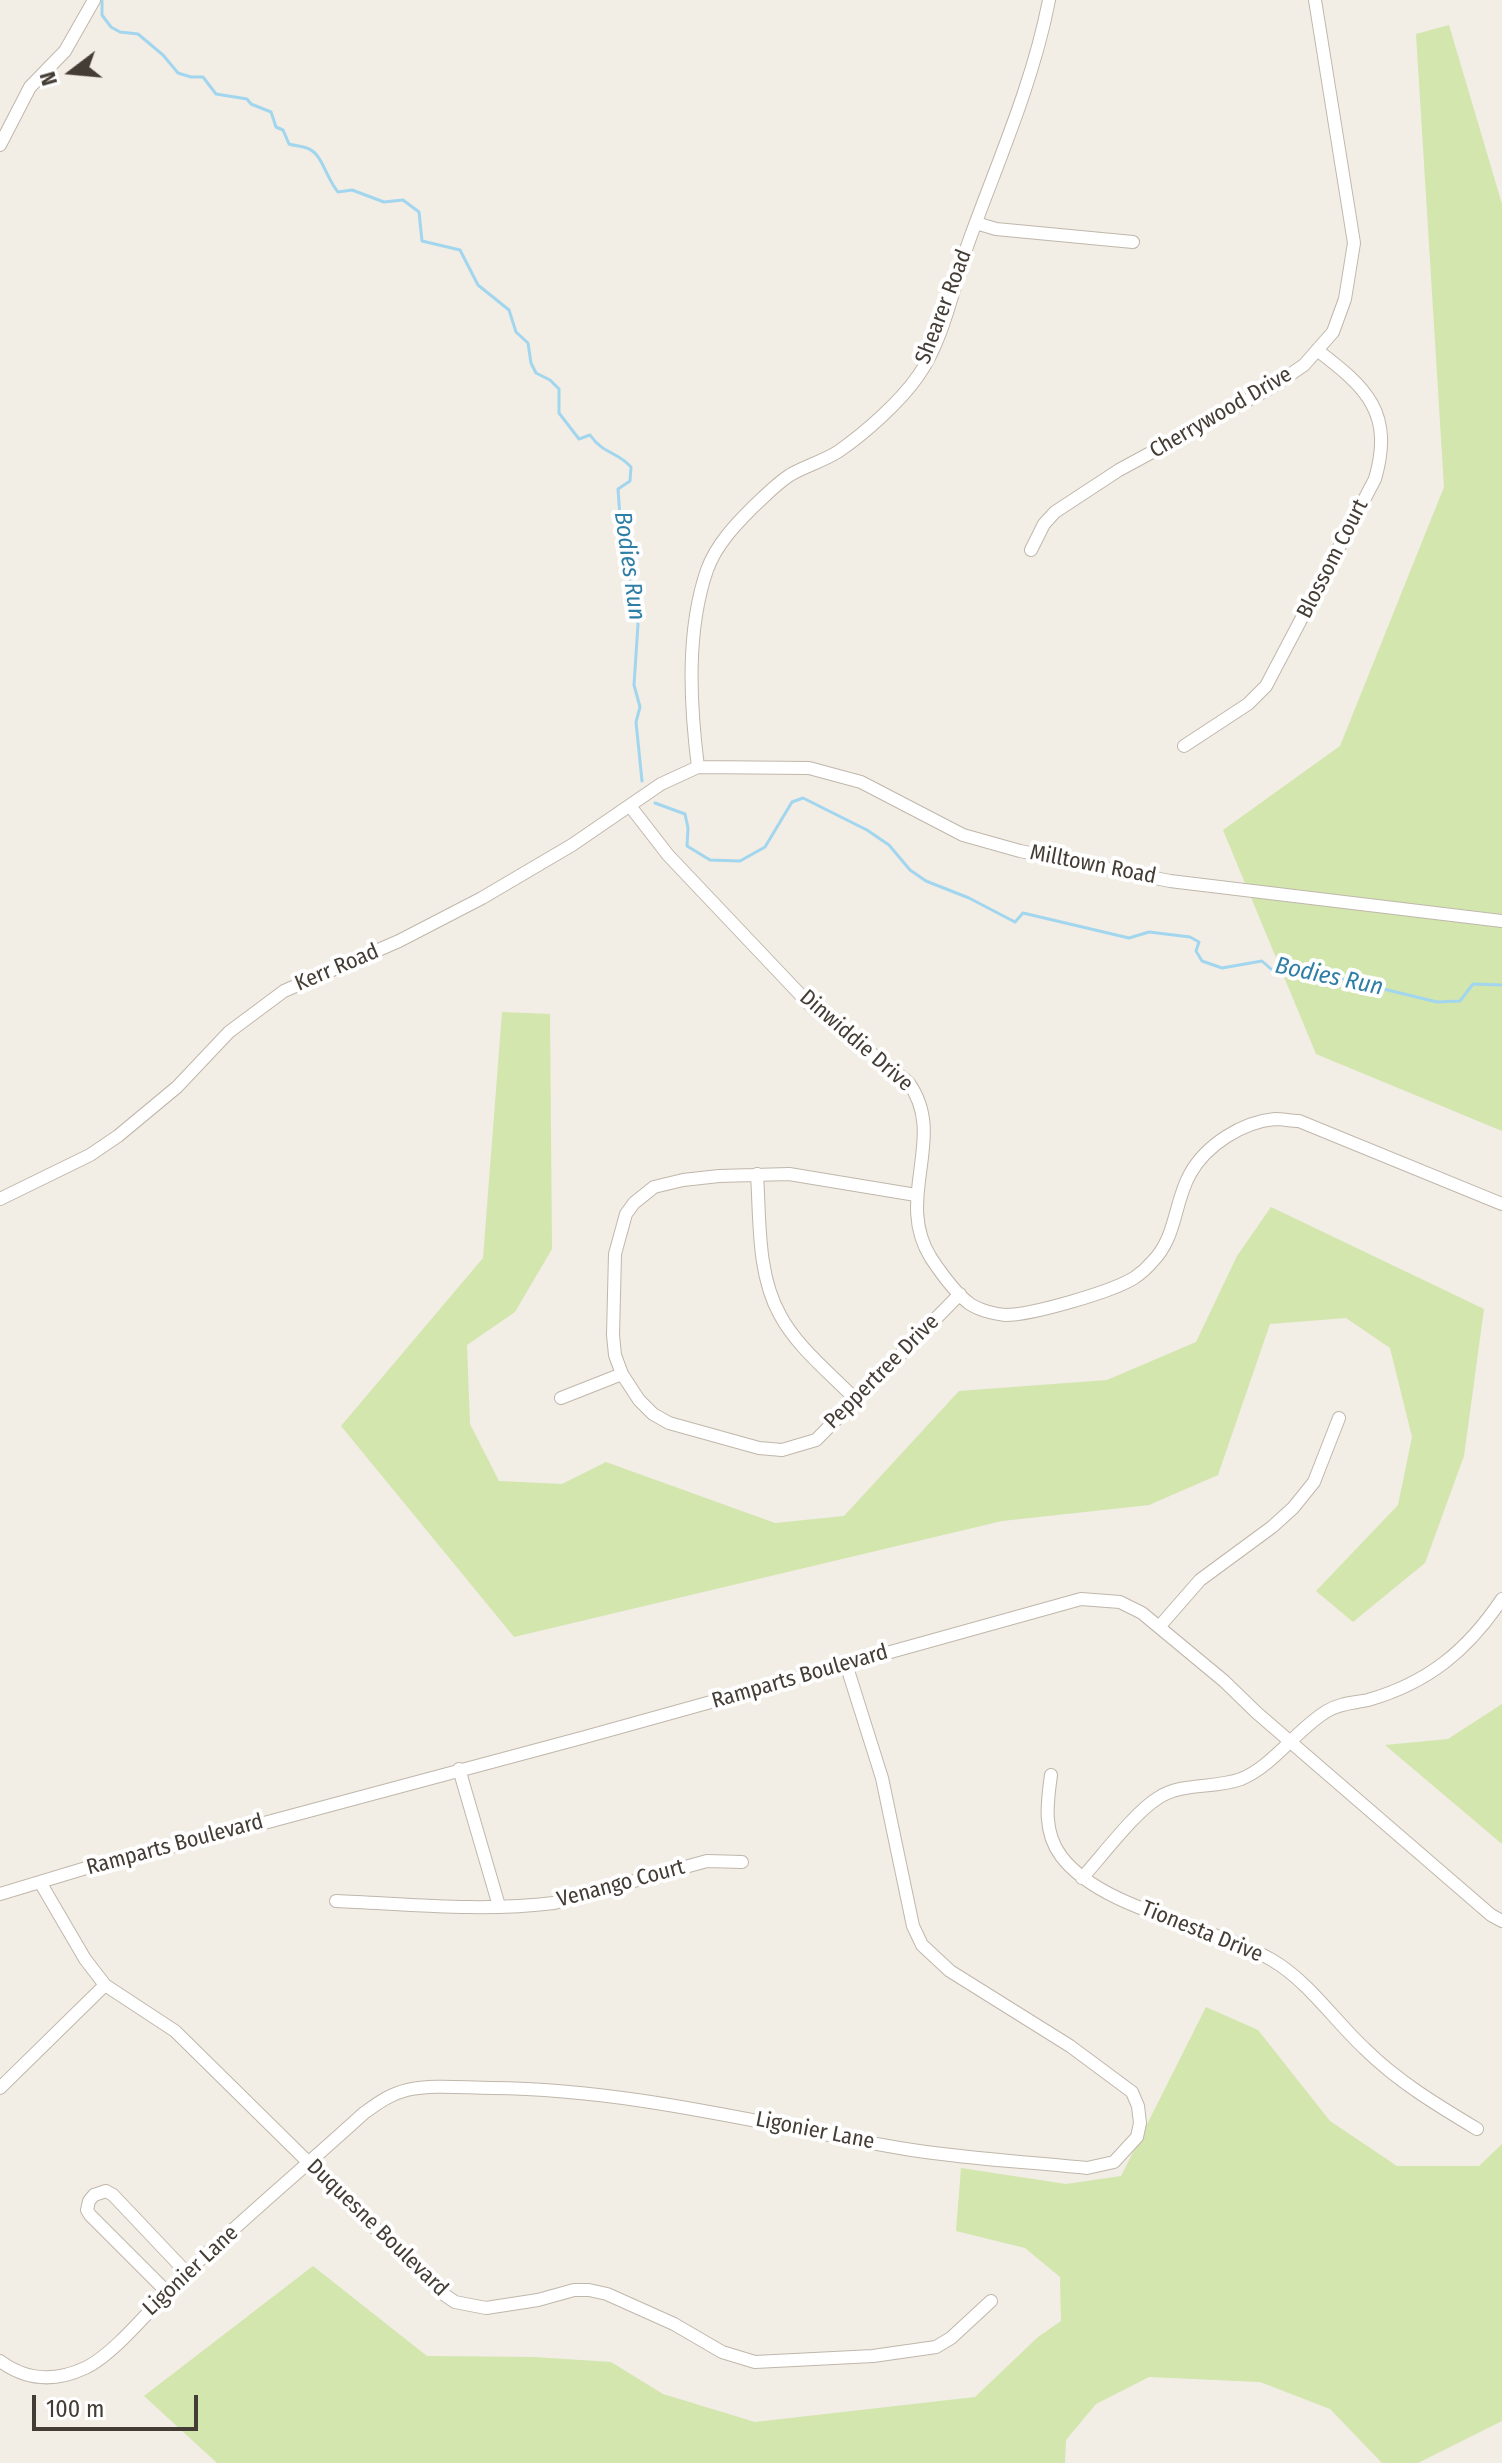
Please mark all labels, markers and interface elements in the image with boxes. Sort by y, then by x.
north arrow [32,32,112,112]
text: N [34,69,63,89]
street label: Shearer Road [910,246,978,368]
street label: Cherrywood Drive [1145,362,1297,464]
street label: Blossom Court [1292,495,1374,623]
water label: Bodies Run [607,510,651,622]
street label: Milltown Road [1028,840,1158,890]
street label: Kerr Road [291,939,383,997]
water label: Bodies Run [1272,952,1386,1002]
street label: Dinwiddie Drive [794,985,918,1097]
street label: Peppertree Drive [819,1309,945,1435]
street label: Ramparts Boulevard [709,1639,891,1715]
street label: Ramparts Boulevard [84,1809,266,1881]
street label: Venango Court [554,1854,688,1914]
street label: Tionesta Drive [1137,1896,1267,1968]
street label: Ligonier Lane [753,2107,877,2155]
street label: Duquesne Boulevard [301,2154,453,2302]
street label: Ligonier Lane [138,2220,244,2322]
scale bar [36,2379,202,2429]
text: 100 m [46,2395,104,2423]

